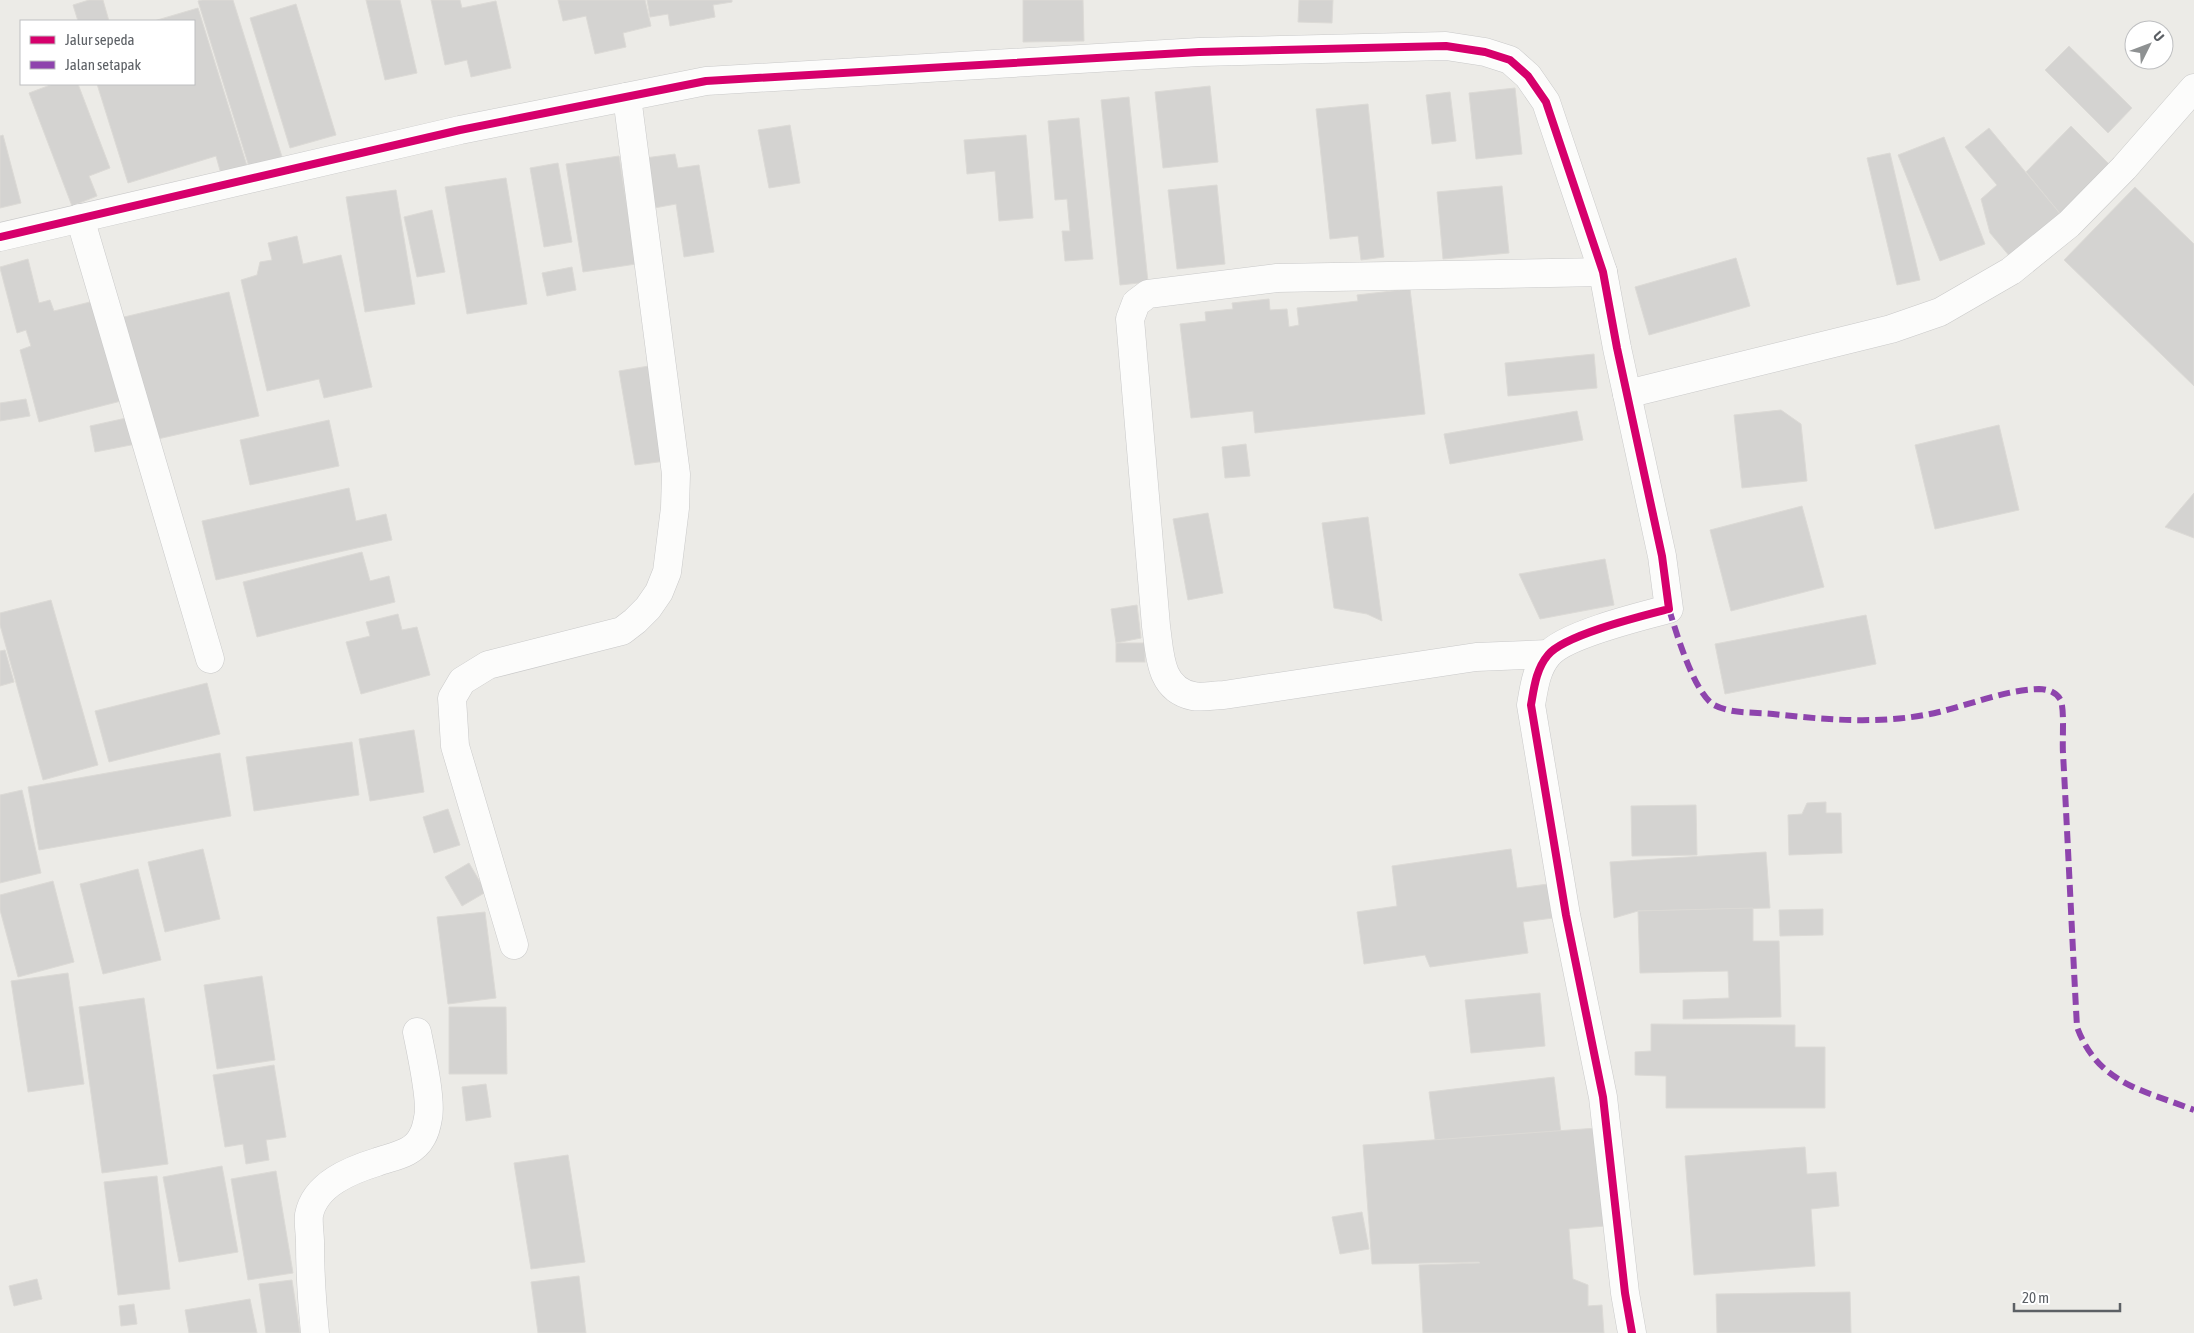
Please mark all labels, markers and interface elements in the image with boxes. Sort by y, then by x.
legend [20,20,195,85]
north arrow [2124,20,2174,70]
text: U [2150,28,2167,45]
text: Jalur sepeda [65,31,135,48]
text: Jalan setapak [65,56,142,73]
scale bar [2014,1280,2120,1312]
text: 20 m [2022,1289,2049,1306]

